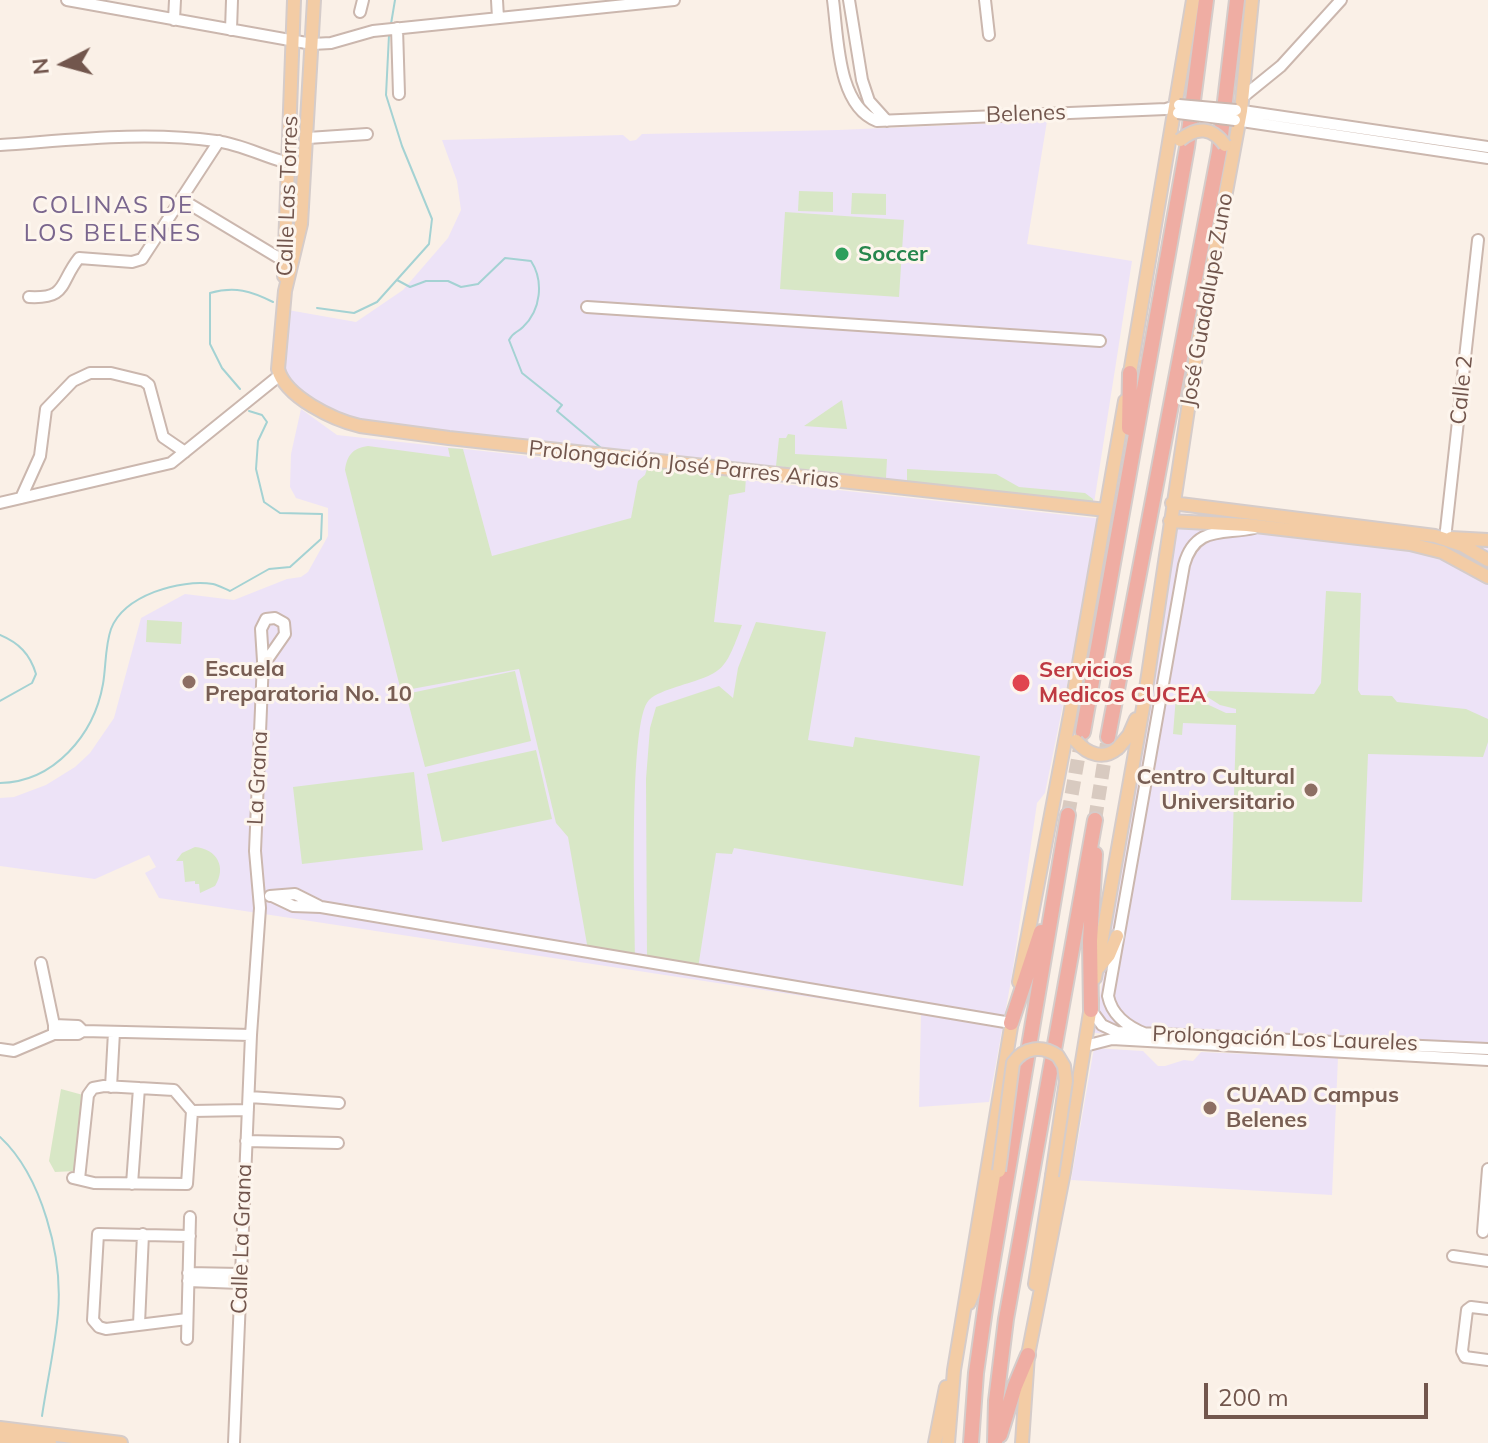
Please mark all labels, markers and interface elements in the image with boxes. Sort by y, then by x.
north arrow [24,24,104,104]
text: N [25,57,55,76]
street label: Belenes [986,99,1066,129]
street label: Calle Las Torres [272,115,304,277]
street label: José Guadalupe Zuno [1175,191,1239,409]
district label: COLINAS DE LOS BELENES [24,192,202,248]
place label: Soccer [858,241,928,267]
marker: Soccer [833,245,851,263]
street label: Calle 2 [1445,354,1479,426]
street label: Prolongación José Parres Arias [527,436,841,494]
place label: Escuela Preparatoria No. 10 [205,656,412,708]
place label: Servicios Medicos CUCEA [1039,657,1206,708]
marker: Servicios Medicos CUCEA [1010,672,1032,694]
marker: Escuela Preparatoria No. 10 [180,673,198,691]
street label: La Grana [242,730,274,826]
place label: Centro Cultural Universitario [1137,764,1295,816]
marker: Centro Cultural Universitario [1302,781,1320,799]
street label: Prolongación Los Laureles [1152,1021,1418,1057]
place label: CUAAD Campus Belenes [1226,1082,1399,1134]
marker: CUAAD Campus Belenes [1201,1099,1219,1117]
street label: Calle La Grana [226,1163,258,1315]
scale bar [1208,1367,1432,1417]
text: 200 m [1218,1382,1289,1412]

